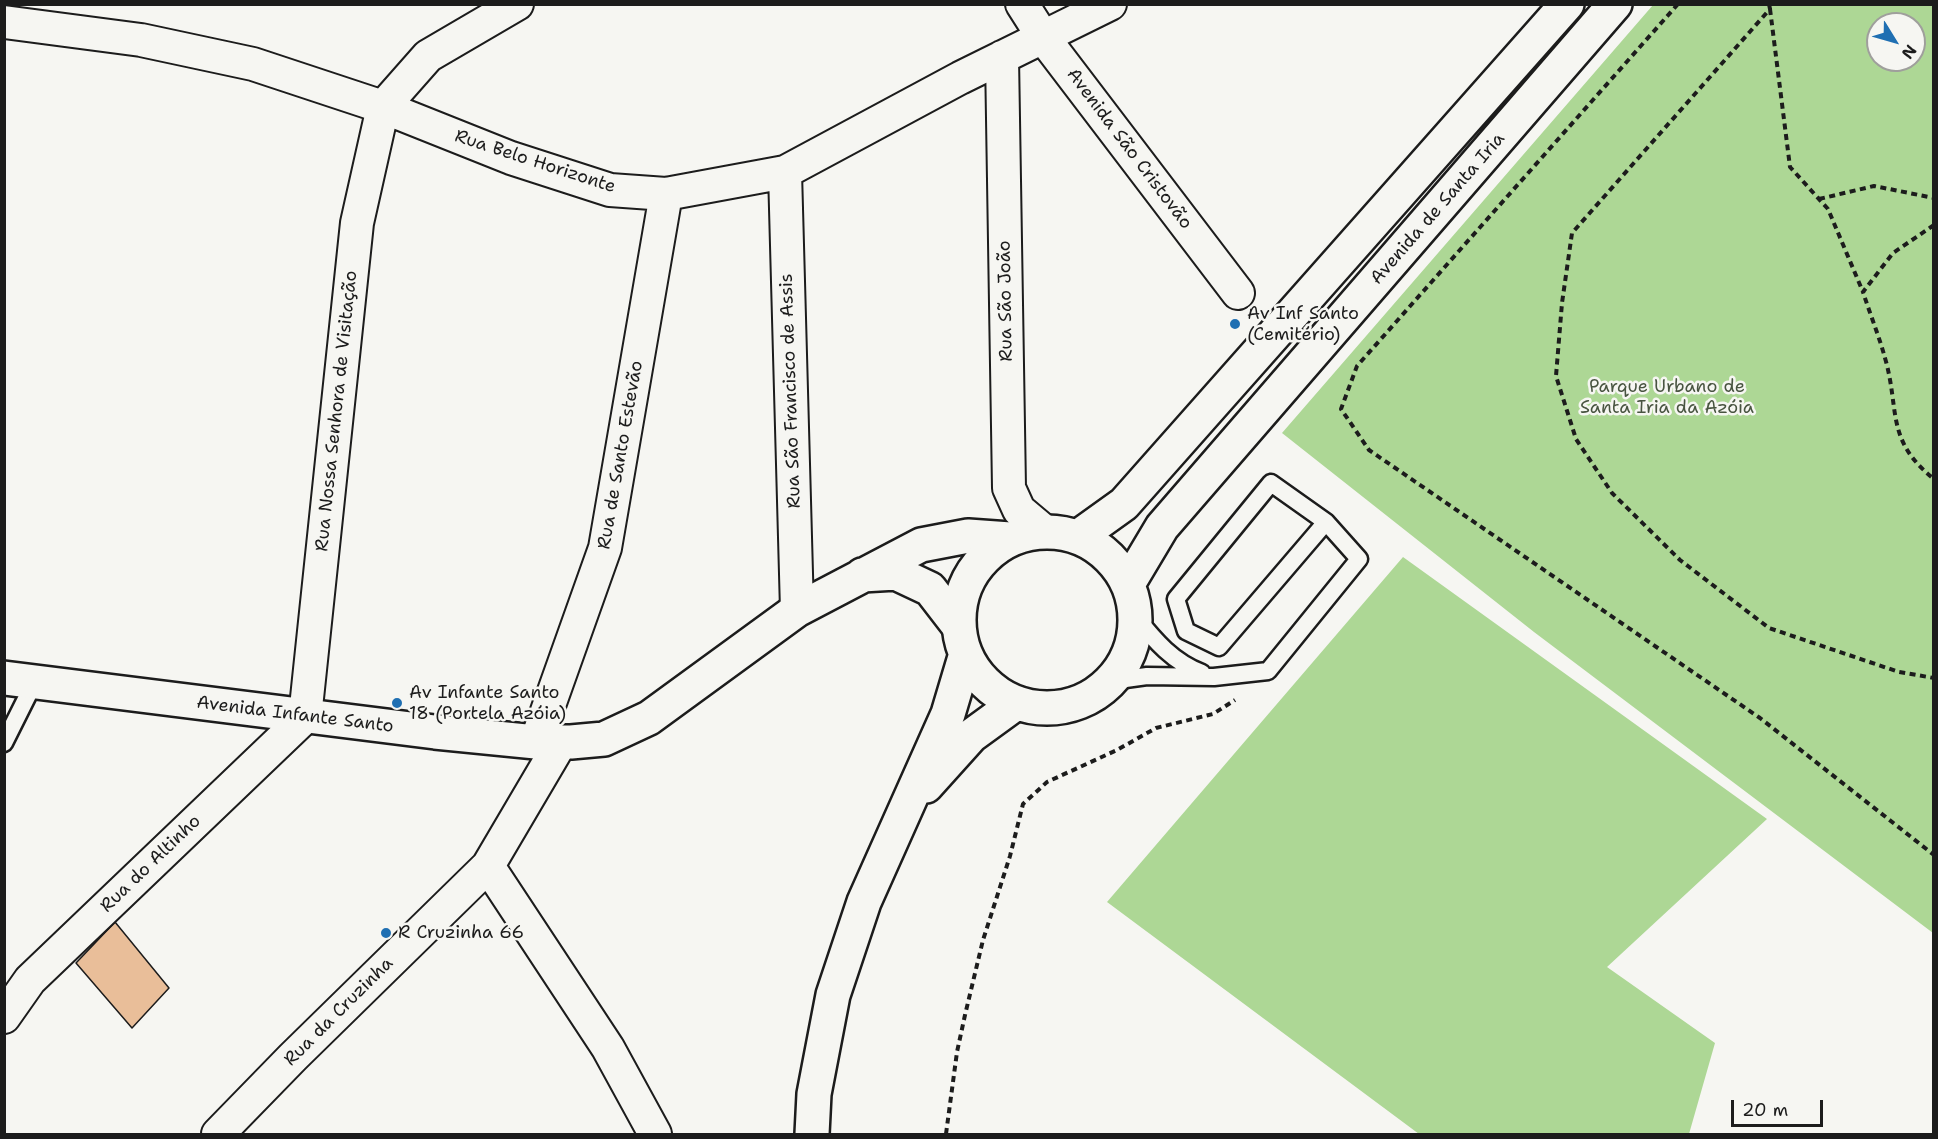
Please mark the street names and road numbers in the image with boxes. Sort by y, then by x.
street label: Avenida São Cristovão [1062,64,1196,234]
street label: Rua Belo Horizonte [452,126,618,198]
street label: Avenida de Santa Iria [1366,129,1510,289]
street label: Rua São João [994,240,1018,362]
street label: Rua Nossa Senhora de Visitação [312,269,362,553]
street label: Rua São Francisco de Assis [776,273,806,509]
street label: Rua de Santo Estevão [594,359,648,551]
street label: Avenida Infante Santo [195,692,395,738]
street label: Rua do Altinho [96,811,206,917]
street label: Rua da Cruzinha [280,953,398,1071]

